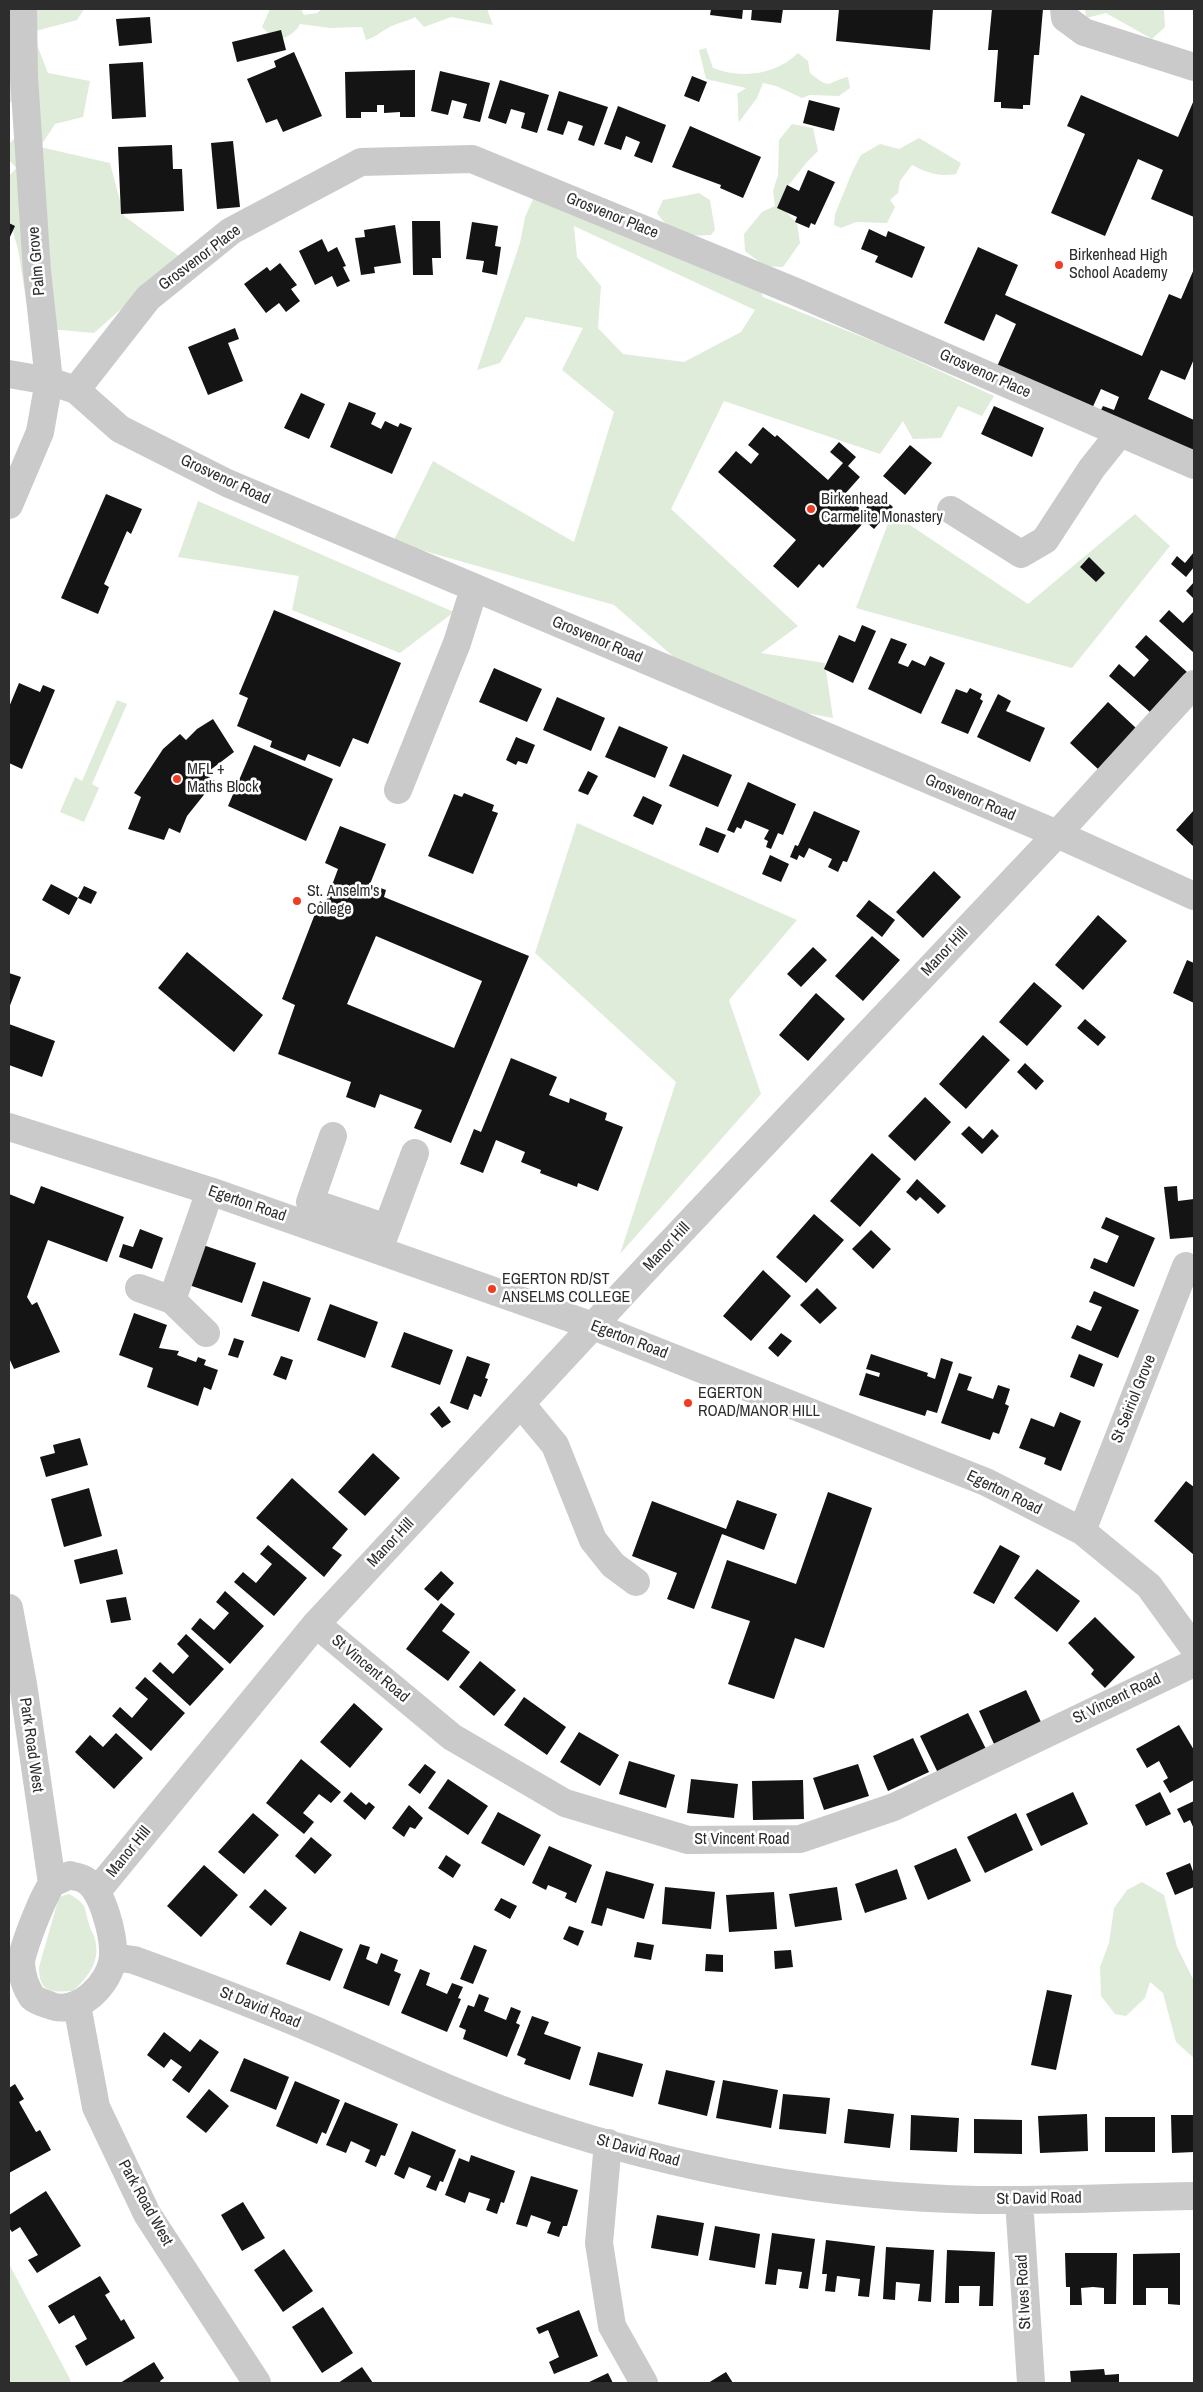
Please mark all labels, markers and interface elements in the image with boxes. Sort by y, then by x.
street label: Grosvenor Place [563,189,661,243]
street label: Grosvenor Place [155,221,245,295]
street label: Palm Grove [24,226,50,296]
place label: Birkenhead High School Academy [1069,246,1167,284]
marker: Birkenhead High School Academy [1053,259,1065,271]
street label: Grosvenor Place [936,345,1034,403]
street label: Grosvenor Road [177,451,273,509]
place label: Birkenhead Carmelite Monastery [821,490,943,528]
marker: Birkenhead Carmelite Monastery [805,503,817,515]
street label: Grosvenor Road [549,612,645,668]
place label: MFL + Maths Block [187,760,258,798]
street label: Grosvenor Road [922,770,1018,826]
marker: MFL + Maths Block [171,773,183,785]
place label: St. Anselm's College [307,882,380,920]
marker: St. Anselm's College [291,895,303,907]
street label: Manor Hill [918,924,972,980]
street label: Egerton Road [206,1182,288,1226]
street label: Manor Hill [640,1219,694,1275]
place label: EGERTON RD/ST ANSELMS COLLEGE [502,1270,630,1308]
marker: EGERTON RD/ST ANSELMS COLLEGE [486,1283,498,1295]
street label: Egerton Road [588,1317,670,1363]
street label: St Seiriol Grove [1108,1352,1160,1446]
place label: EGERTON ROAD/MANOR HILL [698,1384,820,1422]
marker: EGERTON ROAD/MANOR HILL [682,1397,694,1409]
street label: Egerton Road [963,1467,1045,1519]
street label: Manor Hill [364,1515,418,1571]
street label: St Vincent Road [327,1631,413,1707]
street label: St Vincent Road [1070,1669,1164,1729]
street label: Park Road West [15,1696,47,1794]
street label: Manor Hill [103,1823,155,1881]
street label: St Vincent Road [694,1830,790,1850]
street label: St David Road [217,1983,303,2033]
street label: St David Road [594,2131,682,2171]
street label: Park Road West [114,2157,176,2249]
street label: St David Road [996,2189,1082,2209]
street label: St Ives Road [1012,2254,1036,2330]

